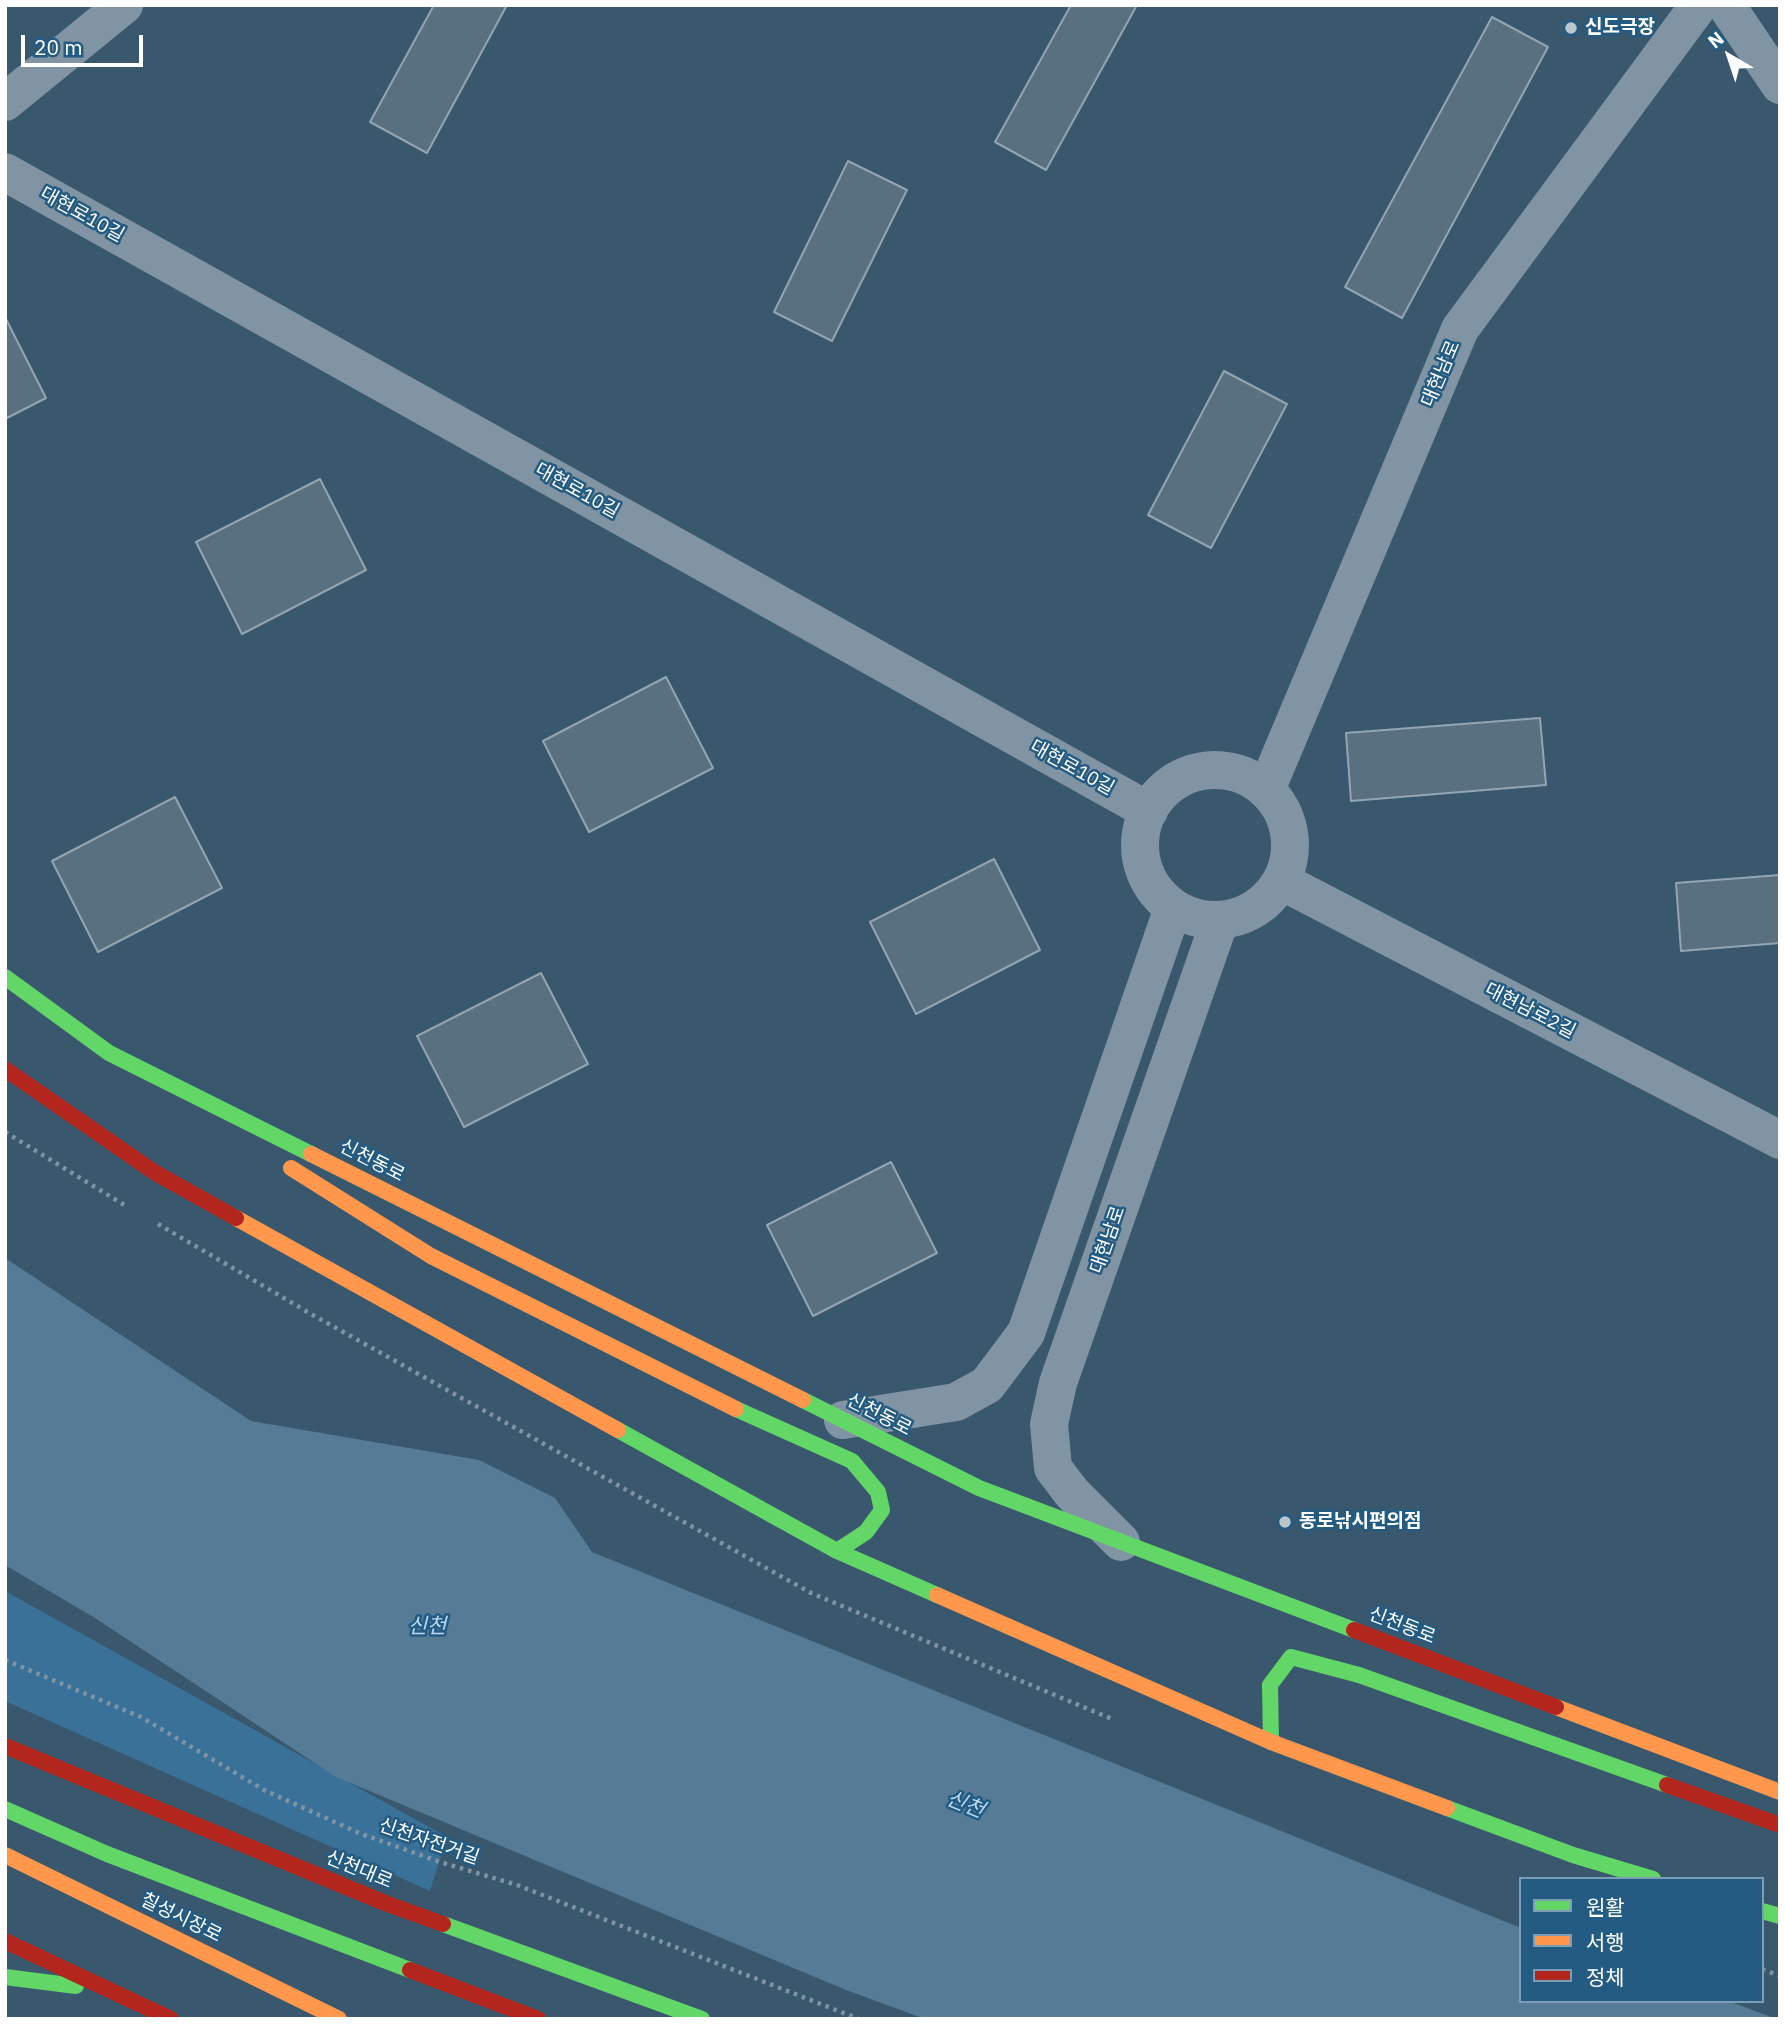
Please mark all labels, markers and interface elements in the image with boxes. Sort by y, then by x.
place label: 신도극장 [1585,17,1655,39]
marker: 신도극장 [1563,20,1579,36]
scale bar [24,21,147,65]
north arrow [1694,21,1764,91]
text: N [1703,26,1729,53]
text: 20 m [34,33,83,61]
street label: 대현로10길 [36,183,128,247]
street label: 대현남로 [1417,337,1465,411]
street label: 대현로10길 [531,459,623,523]
street label: 대현로10길 [1026,736,1118,800]
street label: 대현남로2길 [1481,978,1579,1044]
street label: 신천동로 [336,1135,408,1187]
street label: 대현남로 [1086,1203,1130,1277]
street label: 신천동로 [843,1389,915,1441]
place label: 동로낚시편의점 [1299,1511,1421,1533]
marker: 동로낚시편의점 [1277,1514,1293,1530]
street label: 신천동로 [1365,1603,1439,1649]
water label: 신천 [408,1614,446,1640]
water label: 신천 [942,1786,988,1824]
street label: 신천자전거길 [376,1814,482,1870]
street label: 신천대로 [322,1846,396,1894]
legend [1519,1877,1764,2003]
street label: 칠성시장로 [137,1889,225,1947]
text: 원활 [1586,1893,1625,1921]
text: 서행 [1586,1928,1625,1956]
text: 정체 [1586,1963,1625,1991]

